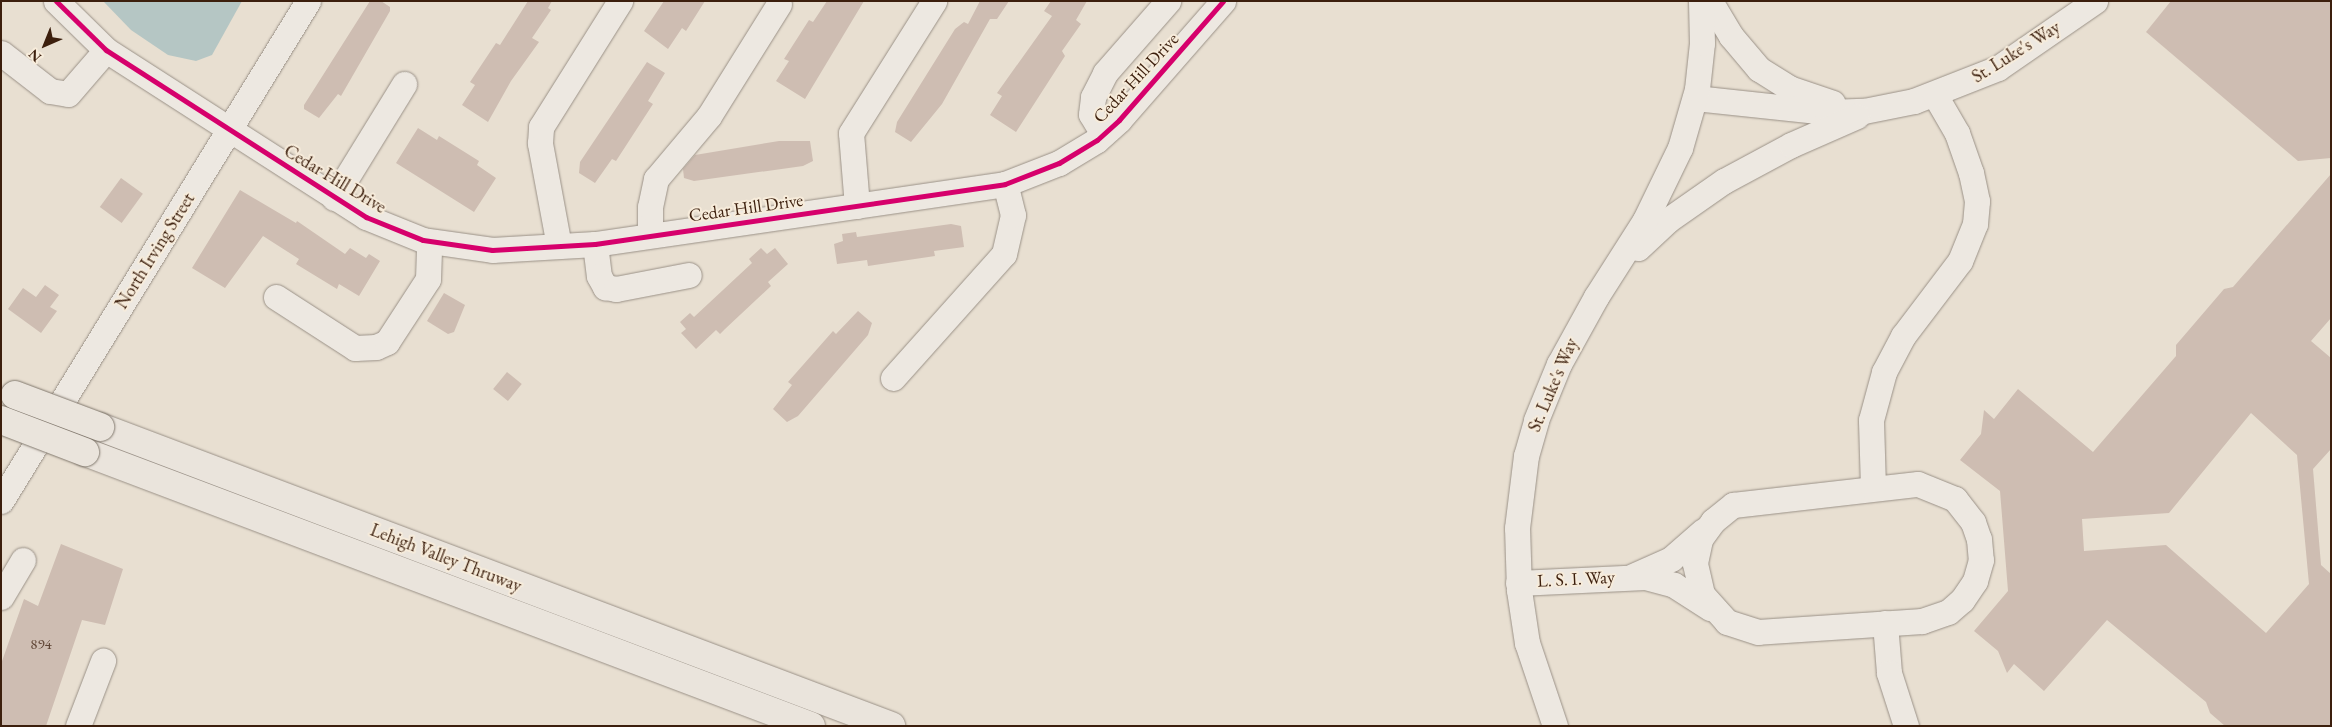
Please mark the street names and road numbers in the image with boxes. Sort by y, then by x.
street label: St. Luke's Way [1968,16,2064,88]
street label: Cedar Hill Drive [1089,29,1183,127]
street label: Cedar Hill Drive [280,140,390,218]
street label: North Irving Street [111,189,199,313]
street label: Cedar Hill Drive [687,189,805,227]
street label: St. Luke's Way [1524,335,1582,435]
street label: Lehigh Valley Thruway [367,519,525,597]
street label: L. S. I. Way [1537,566,1615,592]

